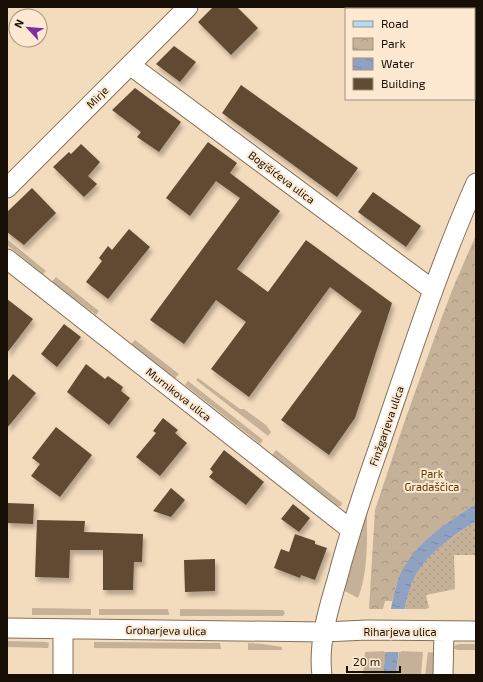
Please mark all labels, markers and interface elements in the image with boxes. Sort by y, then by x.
north arrow [8,8,48,48]
legend [345,8,475,100]
text: Road [381,16,409,30]
text: N [11,17,26,30]
text: Park [381,36,406,50]
text: Water [381,56,415,70]
text: Building [381,76,426,90]
street label: Mirje [83,83,111,111]
street label: Bogišićeva ulica [246,148,318,206]
street label: Murnikova ulica [144,365,214,423]
street label: Finžgarjeva ulica [366,384,407,468]
park label: Park Gradaščica [405,467,459,493]
street label: Groharjeva ulica [125,623,207,638]
street label: Riharjeva ulica [364,625,436,639]
scale bar [347,648,400,674]
text: 20 m [353,654,380,668]

